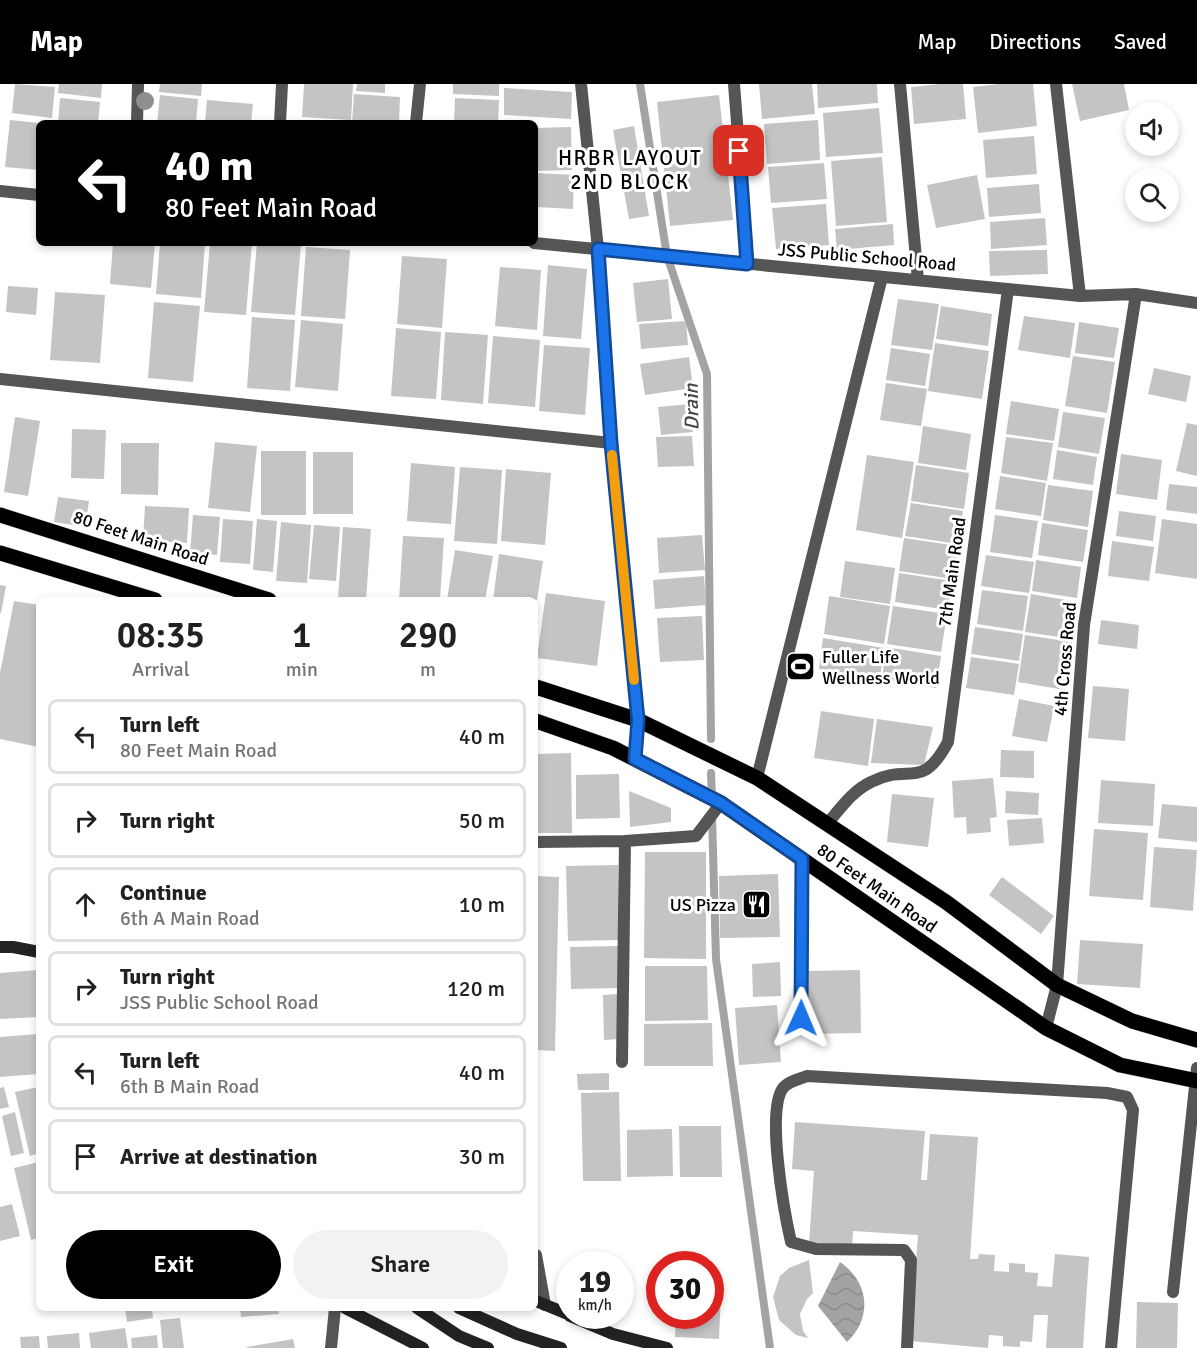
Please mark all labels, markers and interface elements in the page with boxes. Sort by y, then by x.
text: Map [30,25,83,59]
text: Map [918,29,956,55]
text: Directions [989,29,1081,55]
text: Saved [1114,29,1167,55]
map controls [1125,102,1179,222]
button: sound [1125,102,1179,156]
pin [713,125,764,176]
icon: arrive [722,134,755,167]
text: 40 m [165,141,254,192]
icon: left [66,144,144,222]
district label: HRBR LAYOUT 2ND BLOCK [558,145,702,195]
button: search [1125,168,1179,222]
text: 80 Feet Main Road [165,192,377,225]
street label: JSS Public School Road [777,238,957,276]
water label: Drain [679,382,704,431]
street label: 80 Feet Main Road [70,506,212,570]
street label: 7th Main Road [933,516,971,628]
street label: 4th Cross Road [1049,601,1081,717]
text: 08:35 [117,613,205,658]
text: 1 [292,613,312,658]
text: 290 [399,613,457,658]
place label: Fuller Life Wellness World [822,646,940,689]
sports icon: Fuller Life Wellness World [785,651,817,683]
text: Arrival [132,657,190,682]
text: min [286,657,318,682]
text: m [420,657,436,682]
text: Turn left [120,711,200,738]
icon: left [69,720,102,753]
text: 40 m [459,723,505,750]
text: 80 Feet Main Road [120,738,277,763]
icon: right [69,804,102,837]
text: Turn right [120,807,215,834]
text: 50 m [459,807,505,834]
street label: 80 Feet Main Road [813,838,941,938]
text: Continue [120,879,207,906]
icon: ahead [69,888,102,921]
restaurant icon: US Pizza [741,889,773,921]
text: 10 m [459,891,505,918]
place label: US Pizza [670,894,736,916]
text: 6th A Main Road [120,906,260,931]
text: Turn right [120,963,215,990]
icon: right [69,972,102,1005]
text: 120 m [447,975,505,1002]
position arrow [769,986,833,1050]
text: JSS Public School Road [120,990,319,1015]
text: Turn left [120,1047,200,1074]
icon: left [69,1056,102,1089]
text: 40 m [459,1059,505,1086]
text: 6th B Main Road [120,1074,259,1099]
icon: arrive [69,1140,102,1173]
text: Arrive at destination [120,1143,317,1170]
text: 30 m [459,1143,505,1170]
button: Exit [66,1230,281,1299]
button: Share [293,1230,508,1299]
speed limit sign: 30 [646,1251,724,1329]
text: 19 [579,1264,611,1301]
text: km/h [578,1296,612,1314]

